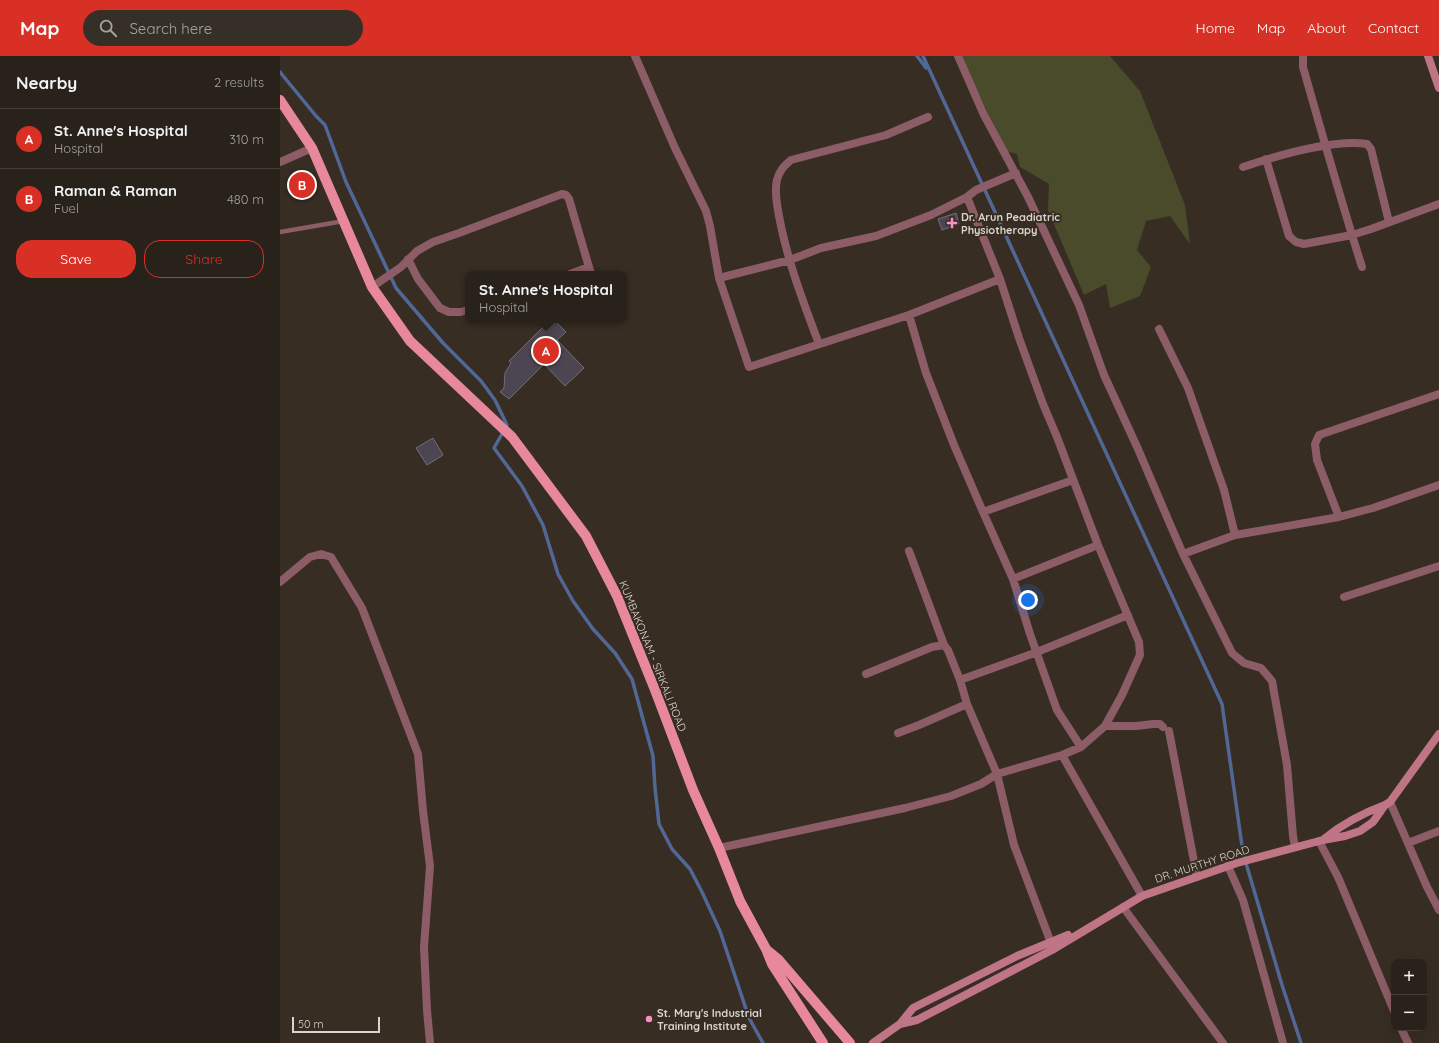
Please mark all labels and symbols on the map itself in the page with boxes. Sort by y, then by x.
pin: B [289,170,315,200]
place label: Dr. Arun Peadiatric Physiotherapy [961,210,1060,237]
marker: Dr. Arun Peadiatric Physiotherapy [946,217,958,229]
pin: A [533,336,559,366]
street label: KUMBAKONAM - SIRKALI ROAD [616,578,690,734]
your location [1018,590,1038,610]
street label: DR. MURTHY ROAD [1153,842,1251,886]
place label: St. Mary's Industrial Training Institute [657,1006,762,1033]
marker: St. Mary's Industrial Training Institute [644,1014,654,1024]
scale bar [292,1015,380,1034]

